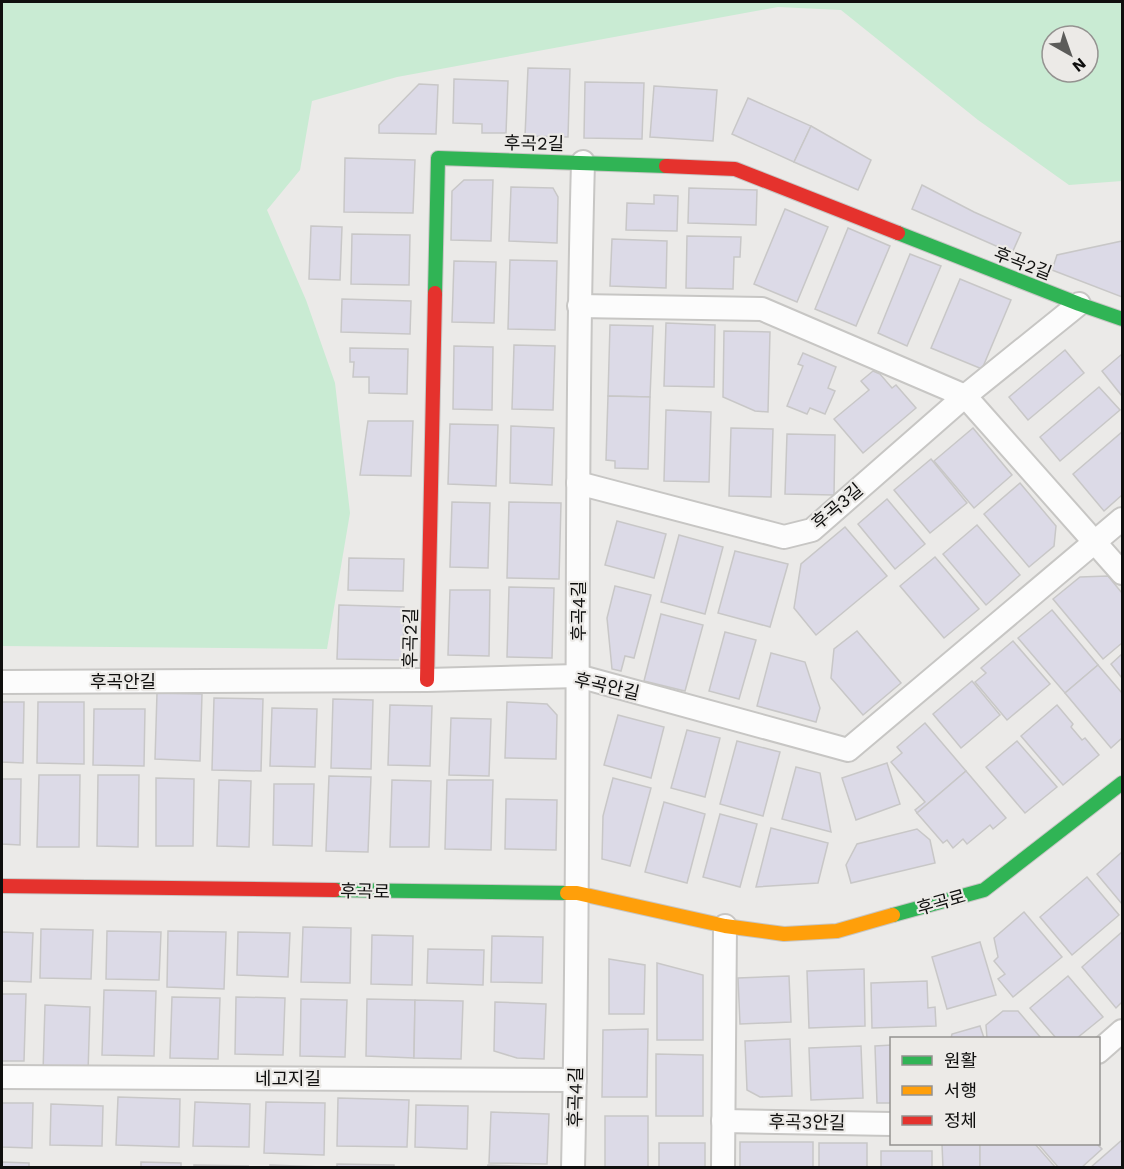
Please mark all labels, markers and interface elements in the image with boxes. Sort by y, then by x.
north arrow [1040,24,1100,84]
text: N [1069,54,1090,76]
street label: 후곡2길 [504,132,564,154]
street label: 후곡2길 [991,242,1055,284]
street label: 후곡3길 [807,479,867,533]
street label: 후곡4길 [568,581,589,641]
street label: 후곡2길 [399,608,421,668]
street label: 후곡안길 [572,668,642,704]
street label: 후곡안길 [90,671,156,692]
street label: 후곡로 [340,880,390,902]
street label: 후곡로 [914,885,968,919]
legend [890,1037,1100,1145]
text: 원활 [944,1050,977,1071]
street label: 후곡4길 [564,1066,586,1128]
street label: 네고지길 [255,1068,321,1089]
text: 서행 [944,1080,977,1101]
text: 정체 [944,1110,977,1131]
street label: 후곡3안길 [768,1111,846,1133]

